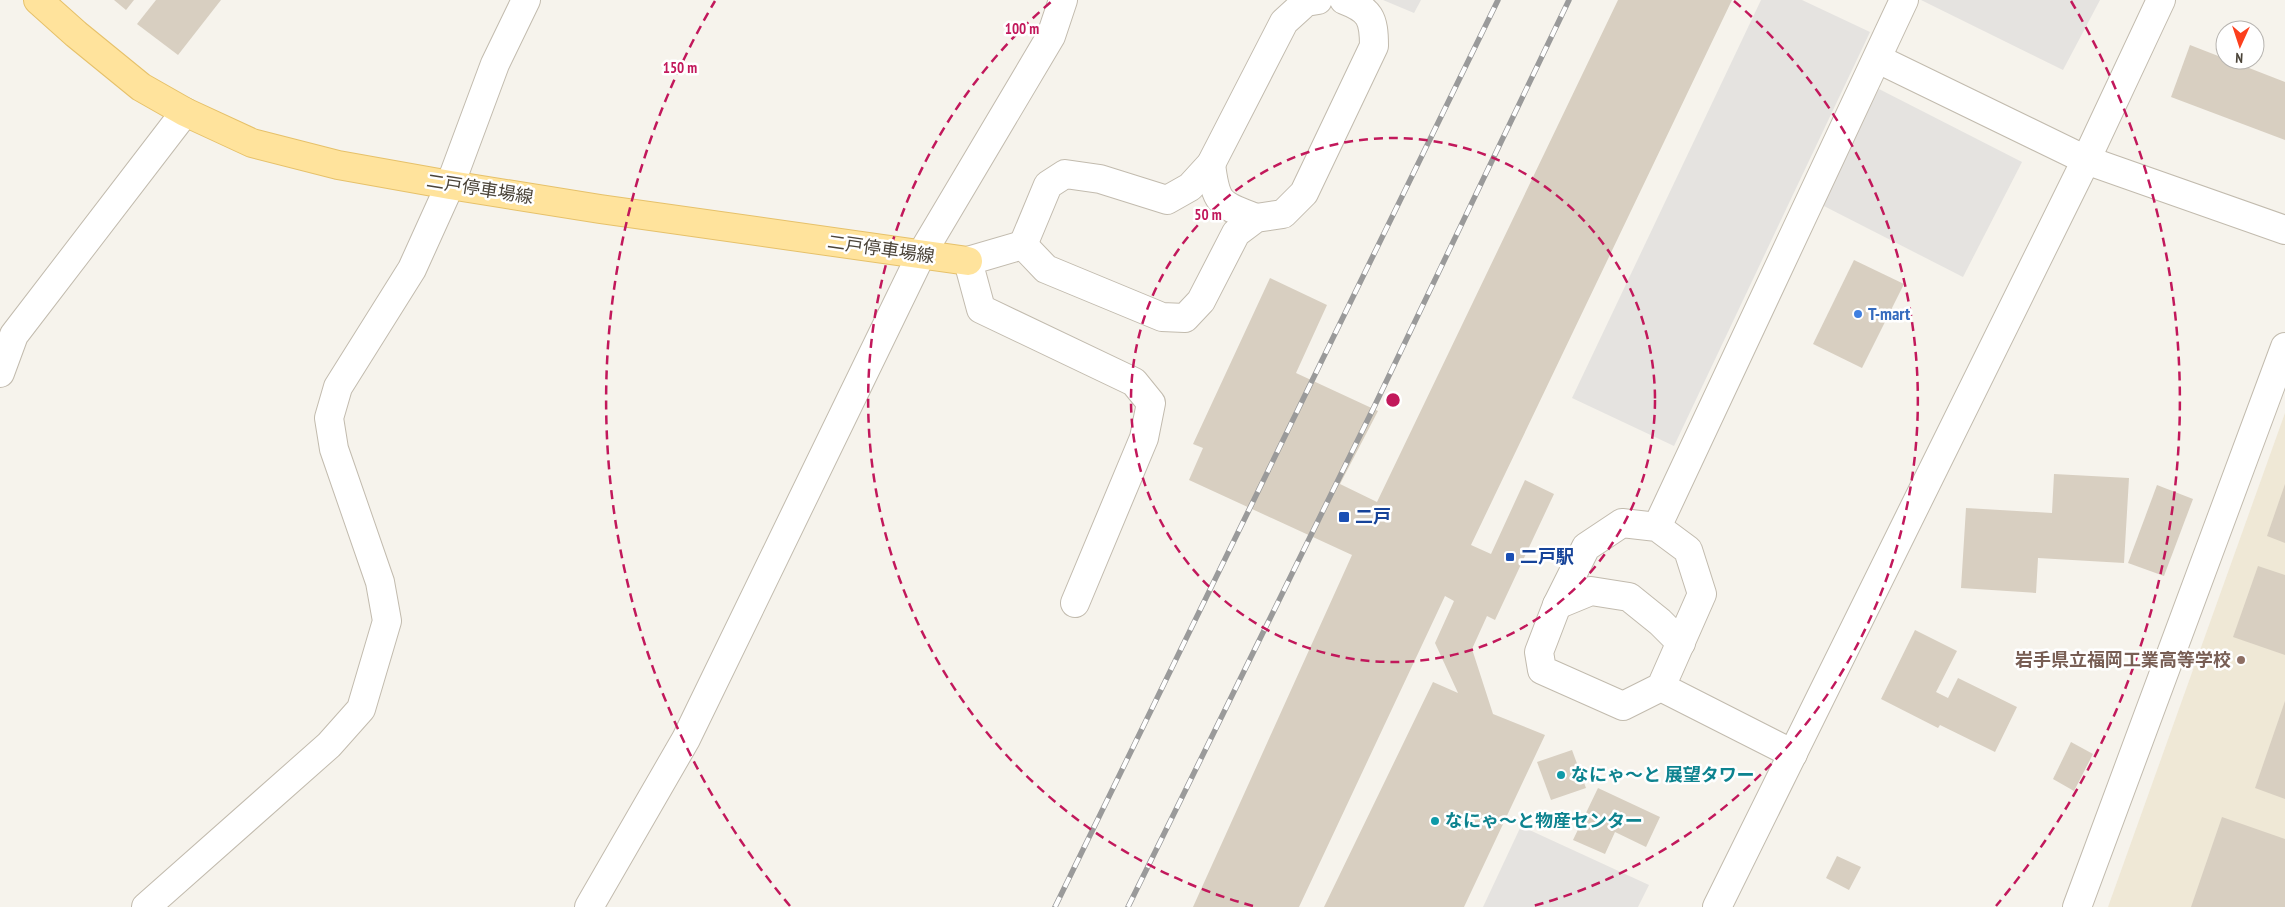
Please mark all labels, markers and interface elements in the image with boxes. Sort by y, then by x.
text: 100 m [1005,19,1039,38]
north arrow [2215,20,2265,70]
text: N [2235,49,2244,67]
text: 150 m [663,58,697,77]
street label: 二戸停車場線 [425,169,535,208]
text: 50 m [1194,205,1222,224]
street label: 二戸停車場線 [826,230,936,267]
place label: T-mart [1868,302,1911,325]
marker: T-mart [1852,308,1864,320]
centre of rings [1384,391,1402,409]
place label: 二戸 [1355,505,1391,528]
marker: 二戸 [1337,510,1351,524]
place label: 二戸駅 [1520,545,1574,568]
marker: 二戸駅 [1504,551,1516,563]
place label: 岩手県立福岡工業高等学校 [2015,648,2231,671]
marker: 岩手県立福岡工業高等学校 [2235,654,2247,666]
place label: なにゃ～と 展望タワー [1571,763,1755,786]
marker: なにゃ～と 展望タワー [1555,769,1567,781]
place label: なにゃ～と物産センター [1445,809,1643,832]
marker: なにゃ～と物産センター [1429,815,1441,827]

